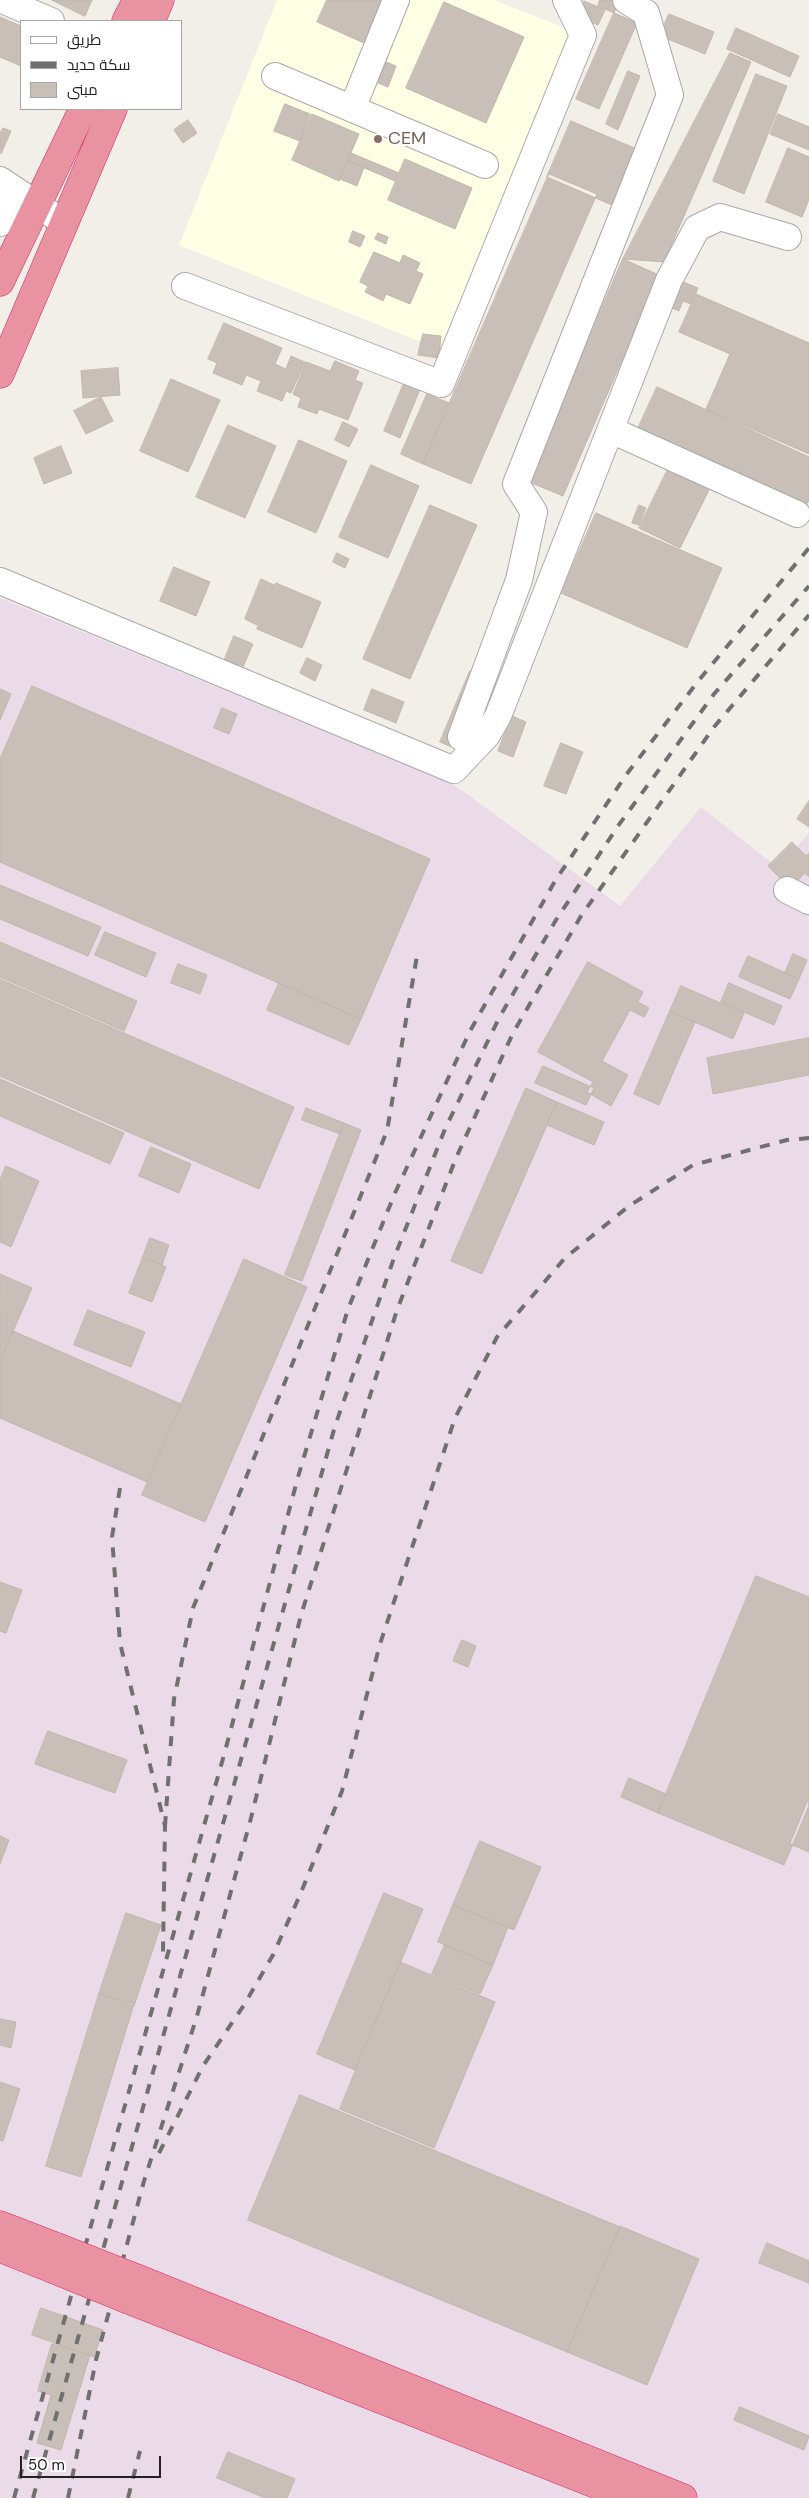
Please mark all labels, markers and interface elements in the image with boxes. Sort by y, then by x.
legend [20,20,182,110]
text: طريق [67,30,101,50]
text: سكة حديد [67,55,130,75]
text: مبنى [67,80,98,100]
place label: CEM [388,128,426,150]
marker: CEM [372,133,384,145]
scale bar [22,2446,164,2478]
text: 50 m [28,2455,65,2475]

